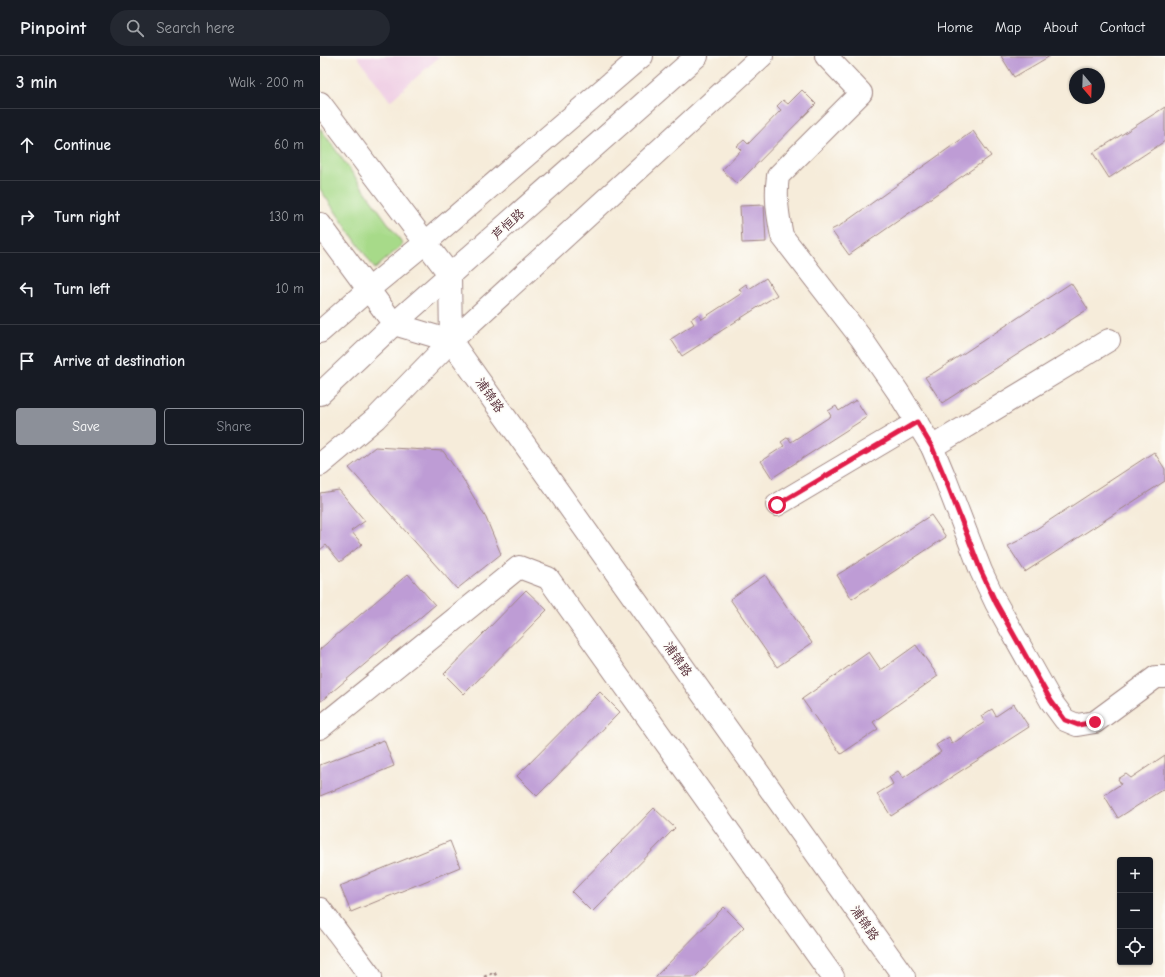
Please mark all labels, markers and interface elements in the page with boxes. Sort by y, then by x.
search box [110,10,390,46]
text: Pinpoint [20,17,86,39]
icon: search [124,17,146,39]
text: Search here [156,19,234,37]
text: Home [937,19,973,36]
text: Map [995,19,1021,36]
text: About [1043,19,1078,36]
text: Contact [1100,19,1145,36]
north arrow [1069,68,1105,104]
text: 3 min [16,73,57,92]
text: Walk · 200 m [229,75,304,90]
icon: ahead [16,134,38,156]
text: Continue [54,136,111,154]
text: 60 m [274,137,304,152]
street label: 芦恒路 [488,205,528,243]
icon: right [16,206,38,228]
text: Turn right [54,208,120,226]
text: 130 m [269,209,304,224]
icon: left [16,278,38,300]
text: Turn left [54,280,110,298]
text: 10 m [276,281,304,296]
icon: arrive [16,350,38,372]
text: Arrive at destination [54,352,185,370]
street label: 浦锦路 [473,375,507,415]
button: Save [16,408,156,445]
button: Share [164,408,304,445]
route start [768,496,786,514]
street label: 浦锦路 [661,639,695,679]
route end [1086,713,1104,731]
map controls [1117,857,1153,965]
button: + [1117,857,1153,893]
button: − [1117,893,1153,929]
street label: 浦锦路 [848,903,882,943]
button: locate [1117,929,1153,965]

